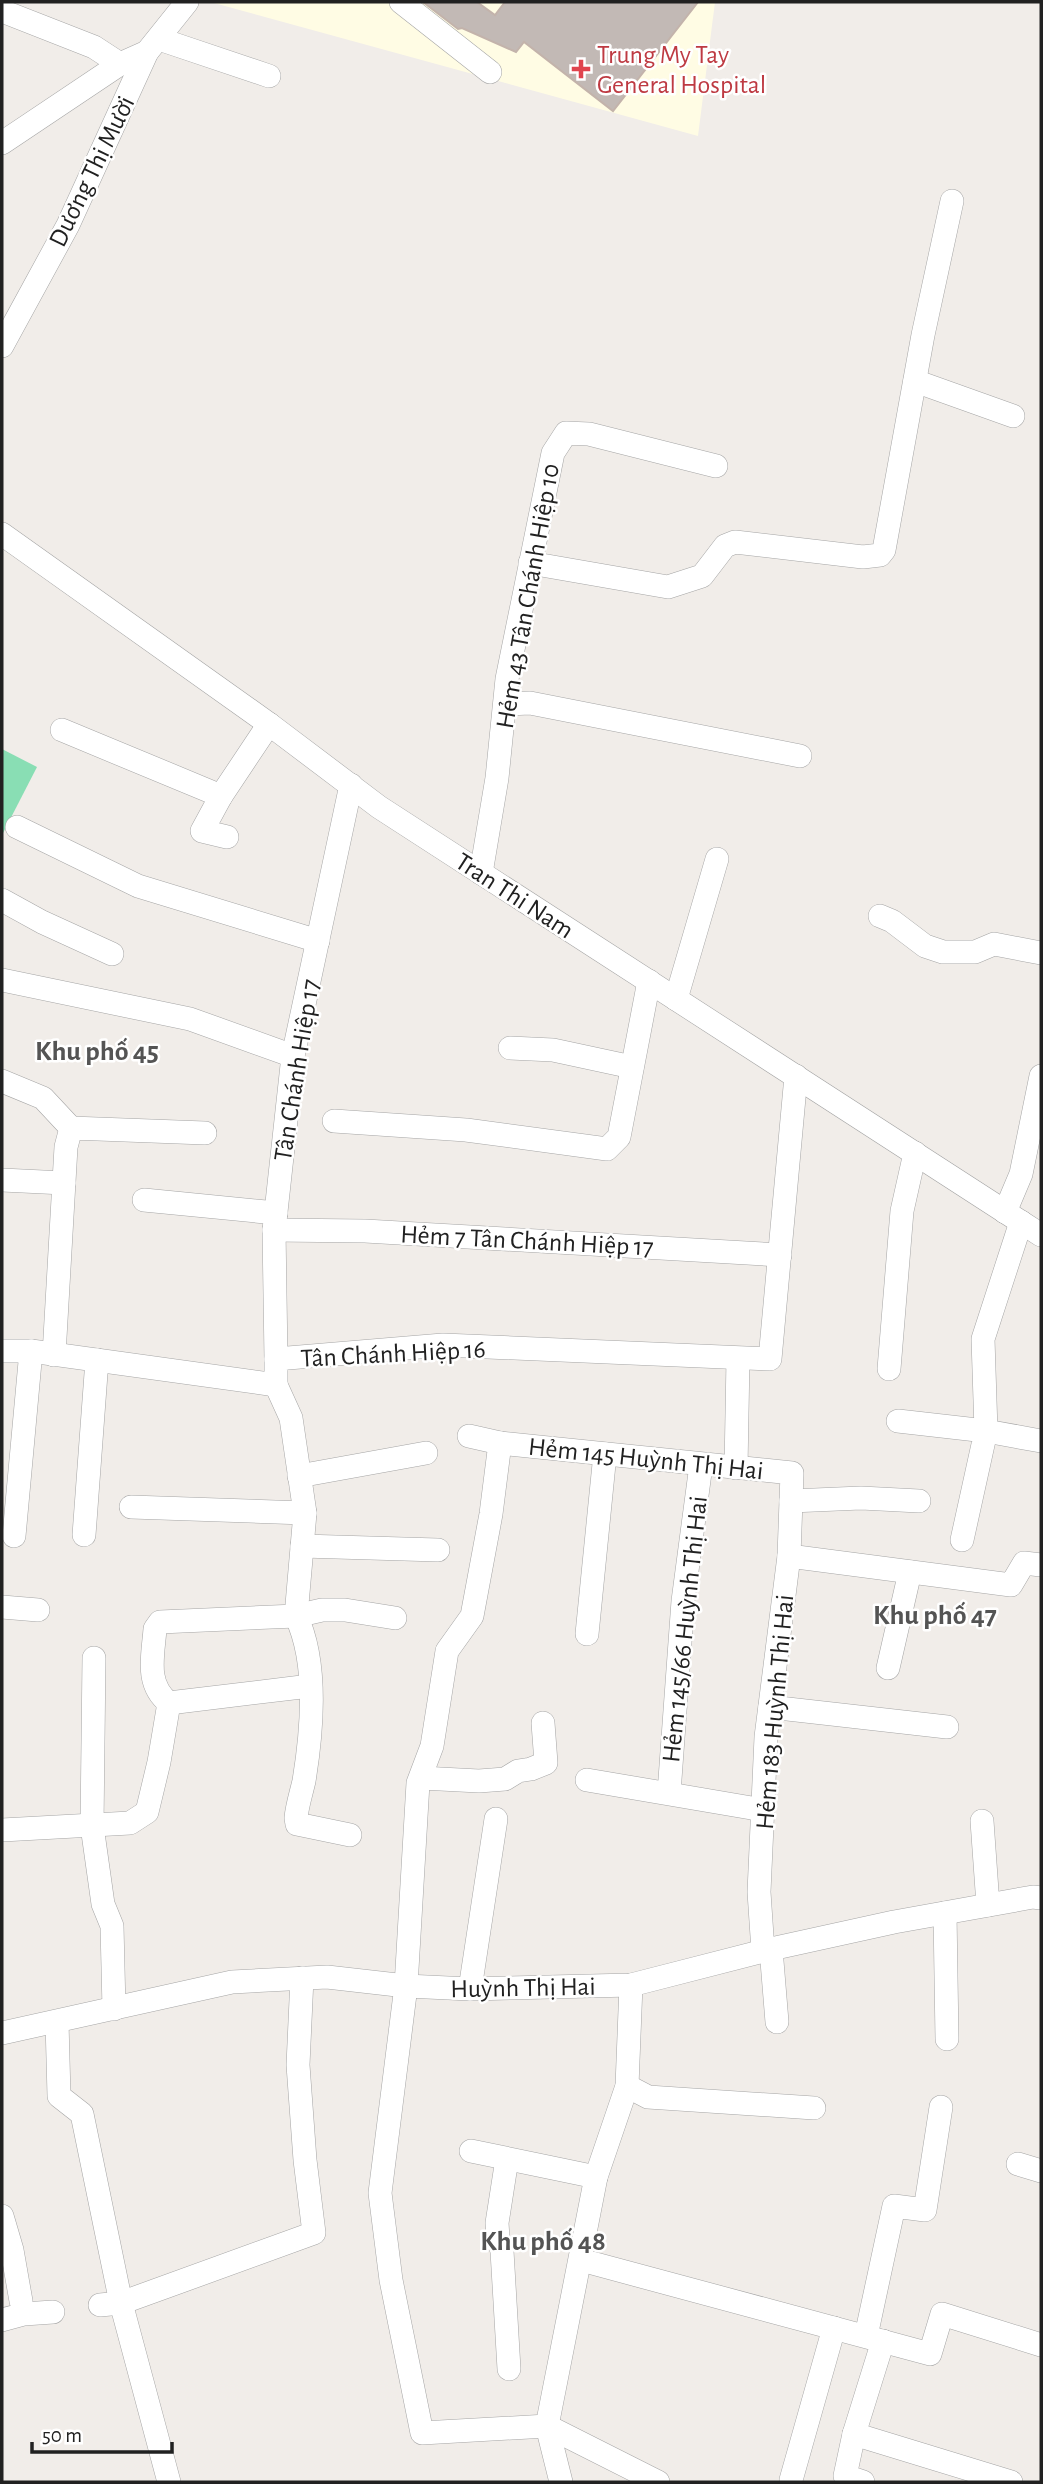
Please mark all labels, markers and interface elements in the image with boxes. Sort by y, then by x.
place label: Trung My Tay General Hospital [597,42,766,98]
marker: Trung My Tay General Hospital [571,59,591,79]
street label: Dương Thị Mười [44,92,140,251]
street label: Hẻm 43 Tân Chánh Hiệp 10 [492,462,564,731]
street label: Tran Thi Nam [451,848,578,944]
street label: Tân Chánh Hiệp 17 [270,977,324,1163]
district label: Khu phố 45 [35,1037,159,1066]
street label: Hẻm 7 Tân Chánh Hiệp 17 [400,1221,654,1261]
street label: Tân Chánh Hiệp 16 [300,1336,486,1372]
street label: Hẻm 145 Huỳnh Thị Hai [527,1434,765,1484]
street label: Hẻm 145/66 Huỳnh Thị Hai [658,1494,712,1764]
street label: Hẻm 183 Huỳnh Thị Hai [752,1593,798,1831]
district label: Khu phố 47 [873,1601,997,1630]
street label: Huỳnh Thị Hai [450,1974,596,2002]
district label: Khu phố 48 [480,2227,606,2256]
scale bar [32,2410,172,2454]
text: 50 m [42,2425,82,2446]

